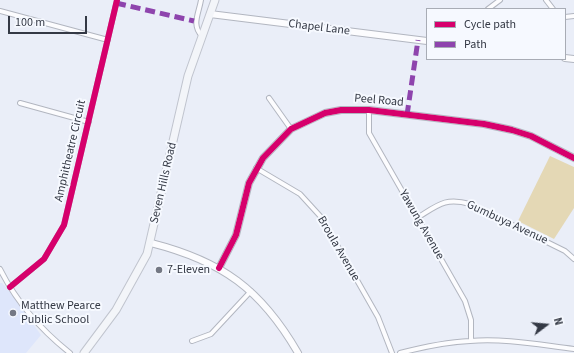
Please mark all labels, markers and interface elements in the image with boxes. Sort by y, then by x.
scale bar [10,8,89,34]
legend [426,8,566,60]
text: 100 m [15,14,45,31]
text: Cycle path [464,16,516,33]
street label: Chapel Lane [287,17,351,39]
text: Path [464,36,487,53]
street label: Peel Road [354,92,404,110]
street label: Amphitheatre Circuit [52,99,90,203]
street label: Seven Hills Road [148,141,180,225]
street label: Yawung Avenue [395,188,447,262]
street label: Gumbuya Avenue [464,198,550,248]
street label: Broula Avenue [314,214,362,284]
place label: 7-Eleven [167,263,210,277]
marker: 7-Eleven [154,265,164,275]
place label: Matthew Pearce Public School [21,299,101,327]
north arrow [526,305,566,345]
marker: Matthew Pearce Public School [8,308,18,318]
text: N [550,316,566,327]

